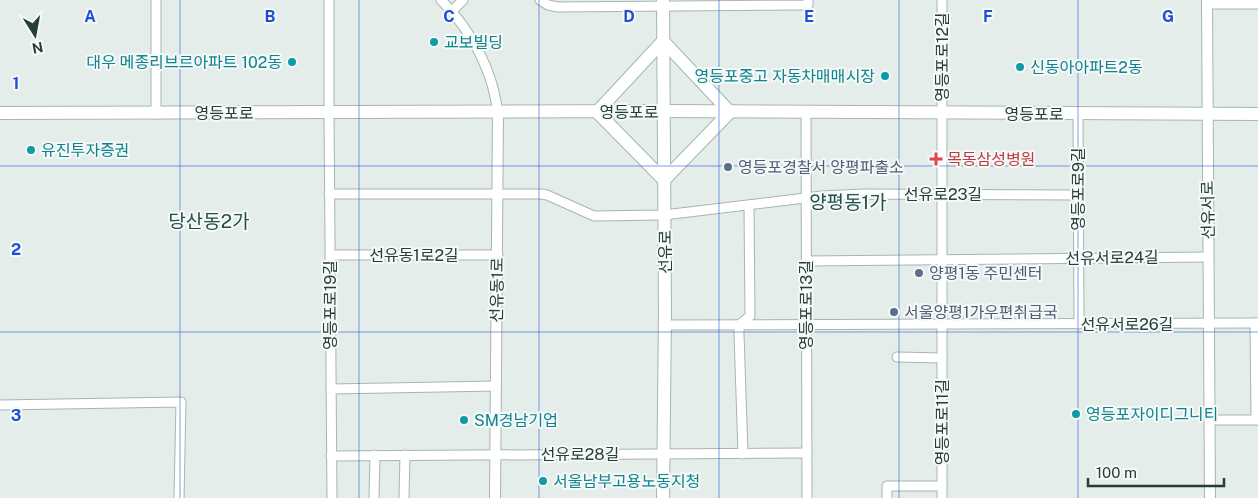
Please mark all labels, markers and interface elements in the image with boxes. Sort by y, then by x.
text: A [84,7,96,26]
text: B [265,7,276,26]
text: C [443,7,455,26]
text: D [623,7,635,26]
text: E [804,7,814,26]
text: F [983,7,993,26]
text: G [1162,7,1174,26]
north arrow [10,10,60,60]
street label: 영등포로12길 [933,12,952,102]
place label: 교보빌딩 [444,33,503,52]
marker: 교보빌딩 [428,36,440,48]
text: N [31,39,44,57]
place label: 대우 메종리브르아파트 102동 [86,53,282,72]
marker: 대우 메종리브르아파트 102동 [286,56,298,68]
place label: 신동아아파트2동 [1030,58,1143,77]
marker: 신동아아파트2동 [1014,61,1026,73]
place label: 영등포중고 자동차매매시장 [694,67,875,86]
marker: 영등포중고 자동차매매시장 [879,70,891,82]
text: 1 [13,74,19,93]
street label: 영등포로 [600,103,659,122]
street label: 영등포로 [195,104,254,123]
street label: 영등포로 [1005,105,1064,124]
place label: 유진투자증권 [41,141,129,160]
marker: 유진투자증권 [25,144,37,156]
street label: 영등포로9길 [1069,147,1088,231]
place label: 목동삼성병원 [947,150,1035,169]
marker: 목동삼성병원 [929,152,943,166]
place label: 영등포경찰서 양평파출소 [738,158,904,177]
marker: 영등포경찰서 양평파출소 [722,161,734,173]
street label: 선유서로 [1198,180,1218,240]
street label: 선유로23길 [904,185,982,204]
district label: 양평동1가 [809,191,887,213]
district label: 당산동2가 [168,210,250,232]
street label: 선유로 [656,230,675,274]
text: 2 [11,240,21,259]
street label: 선유동1로2길 [369,246,459,265]
street label: 선유서로24길 [1065,248,1159,268]
street label: 선유동1로 [487,257,507,323]
street label: 영등포로19길 [321,260,340,350]
street label: 영등포로13길 [797,260,816,350]
place label: 양평1동 주민센터 [929,264,1042,283]
marker: 양평1동 주민센터 [913,267,925,279]
place label: 서울양평1가우편취급국 [904,303,1058,322]
marker: 서울양평1가우편취급국 [888,306,900,318]
street label: 선유서로26길 [1080,315,1174,334]
street label: 영등포로11길 [933,379,952,465]
place label: 영등포자이디그니티 [1086,405,1218,424]
text: 3 [11,406,21,425]
marker: 영등포자이디그니티 [1070,408,1082,420]
place label: SM경남기업 [474,411,558,430]
marker: SM경남기업 [458,414,470,426]
street label: 선유로28길 [541,445,619,464]
scale bar [1088,456,1224,488]
text: 100 m [1096,464,1137,481]
place label: 서울남부고용노동지청 [553,472,700,491]
marker: 서울남부고용노동지청 [537,475,549,487]

